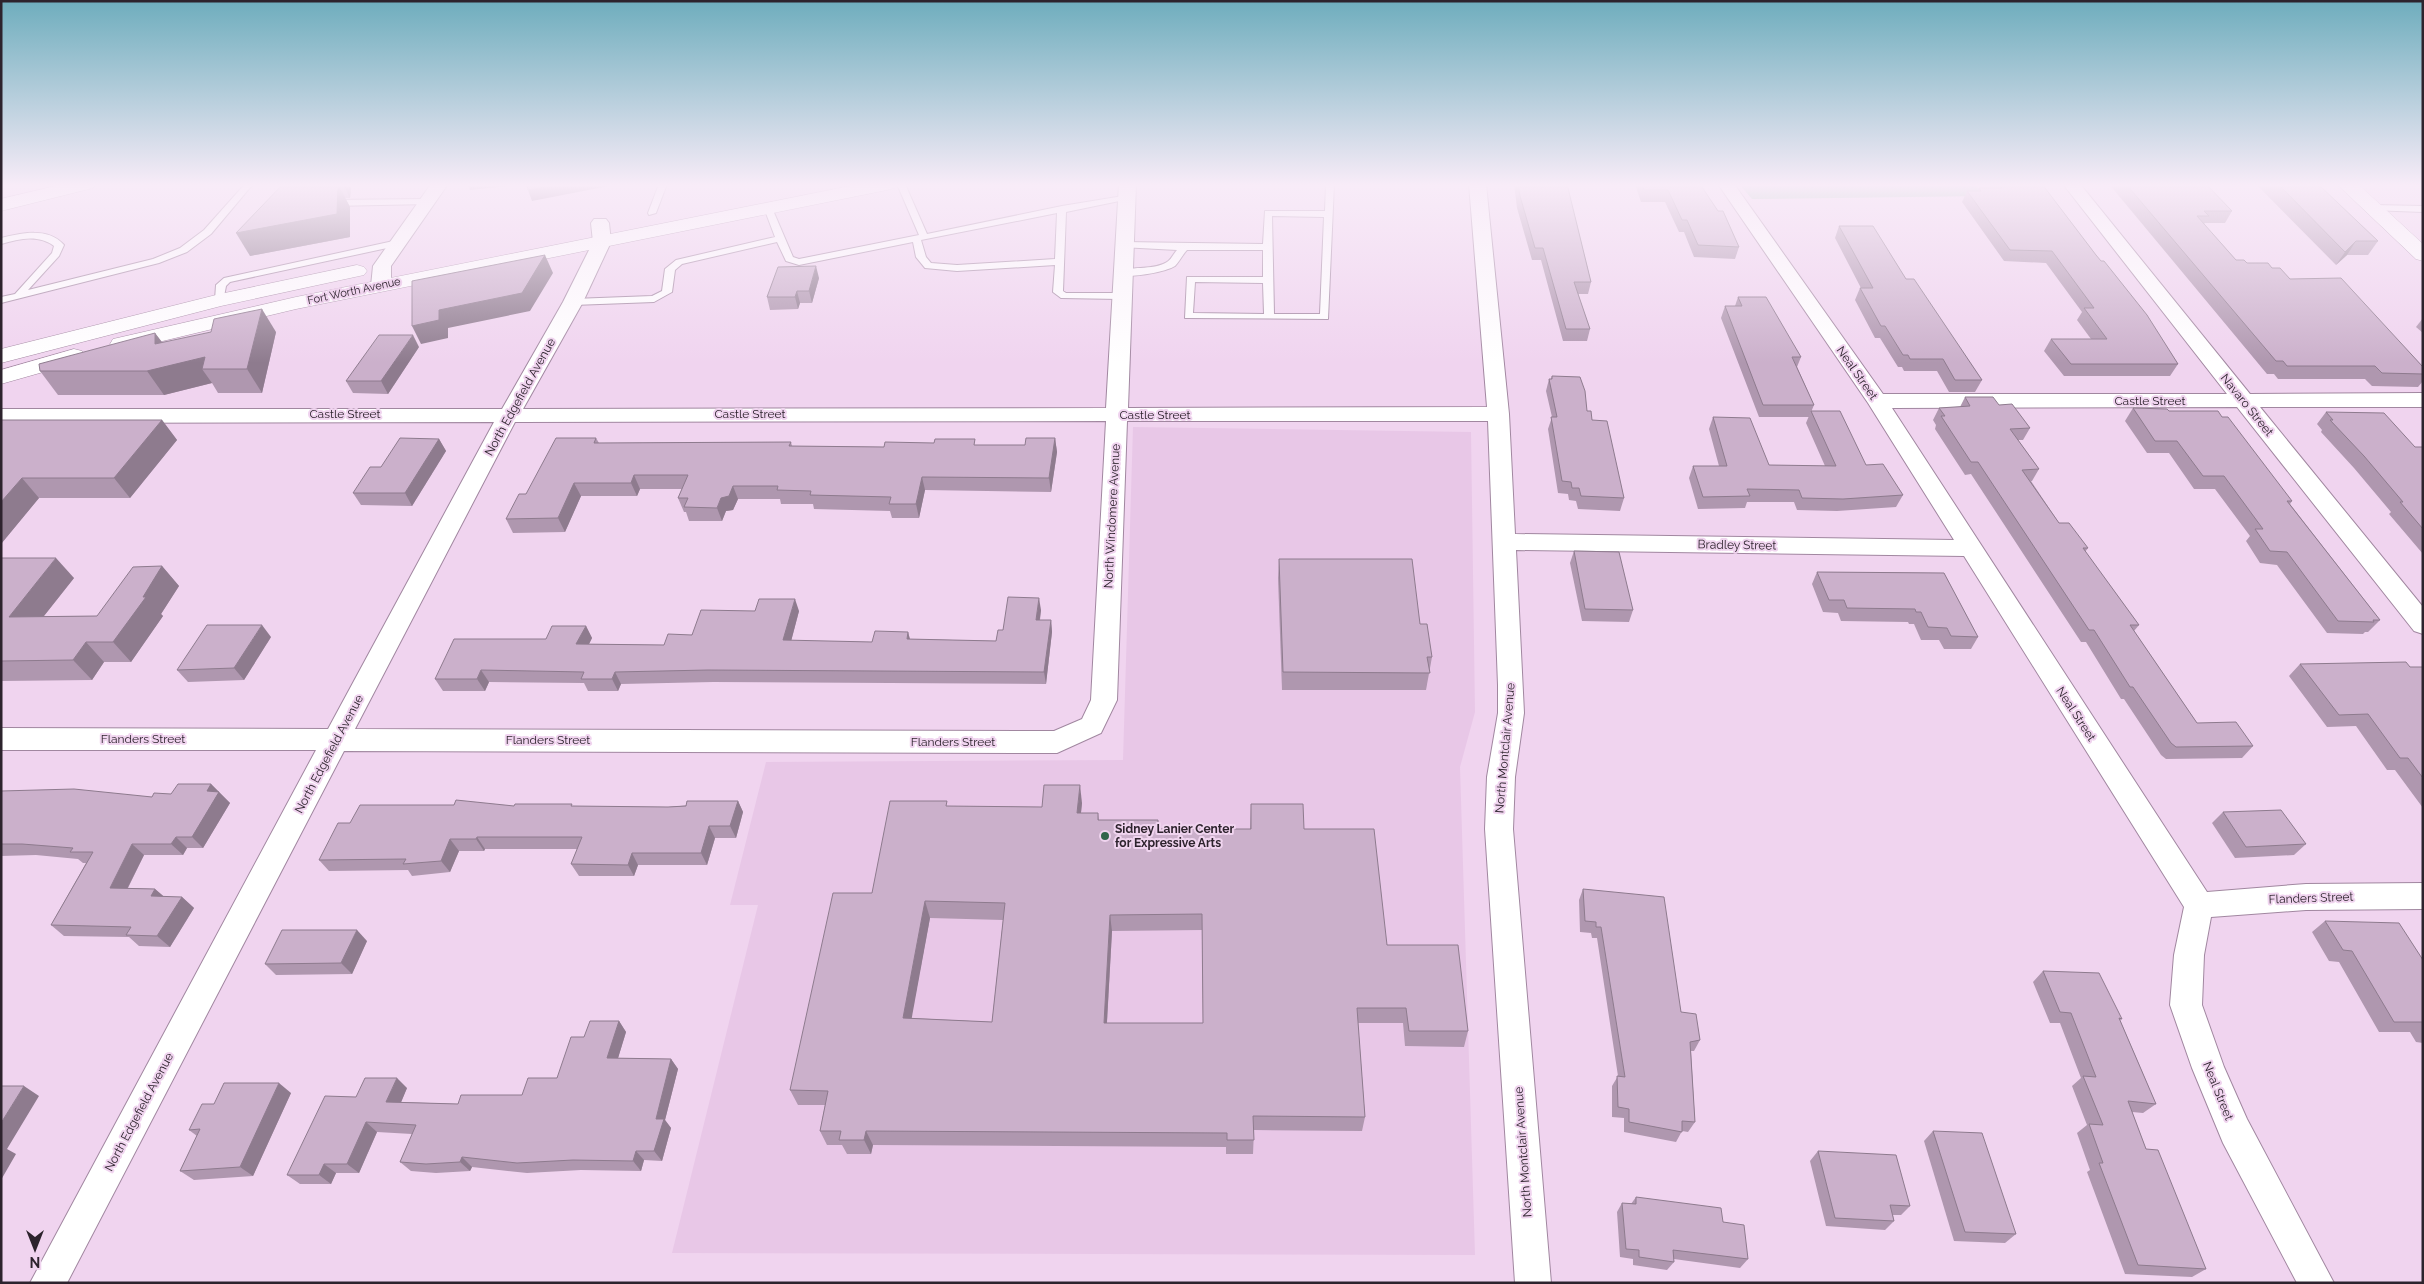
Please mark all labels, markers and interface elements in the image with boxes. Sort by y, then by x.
street label: Fort Worth Avenue [306,275,402,307]
street label: North Edgefield Avenue [482,336,558,458]
street label: Neal Street [1833,344,1881,402]
street label: Navaro Street [2218,371,2276,439]
street label: Castle Street [2114,394,2186,408]
street label: Castle Street [309,407,381,421]
street label: Castle Street [714,407,786,421]
street label: Castle Street [1119,408,1191,422]
street label: North Windomere Avenue [1101,443,1123,589]
street label: Bradley Street [1697,537,1777,553]
street label: North Montclair Avenue [1492,682,1518,814]
street label: Neal Street [2053,684,2099,744]
street label: North Edgefield Avenue [292,692,366,816]
street label: Flanders Street [101,732,185,746]
street label: Flanders Street [506,733,590,747]
street label: Flanders Street [911,735,995,749]
place label: Sidney Lanier Center for Expressive Arts [1115,822,1235,850]
marker: Sidney Lanier Center for Expressive Arts [1099,830,1111,842]
street label: Flanders Street [2268,890,2354,906]
street label: North Edgefield Avenue [102,1050,176,1174]
street label: Neal Street [2200,1060,2236,1122]
street label: North Montclair Avenue [1511,1086,1535,1218]
north arrow [10,1224,60,1274]
text: N [30,1254,40,1270]

